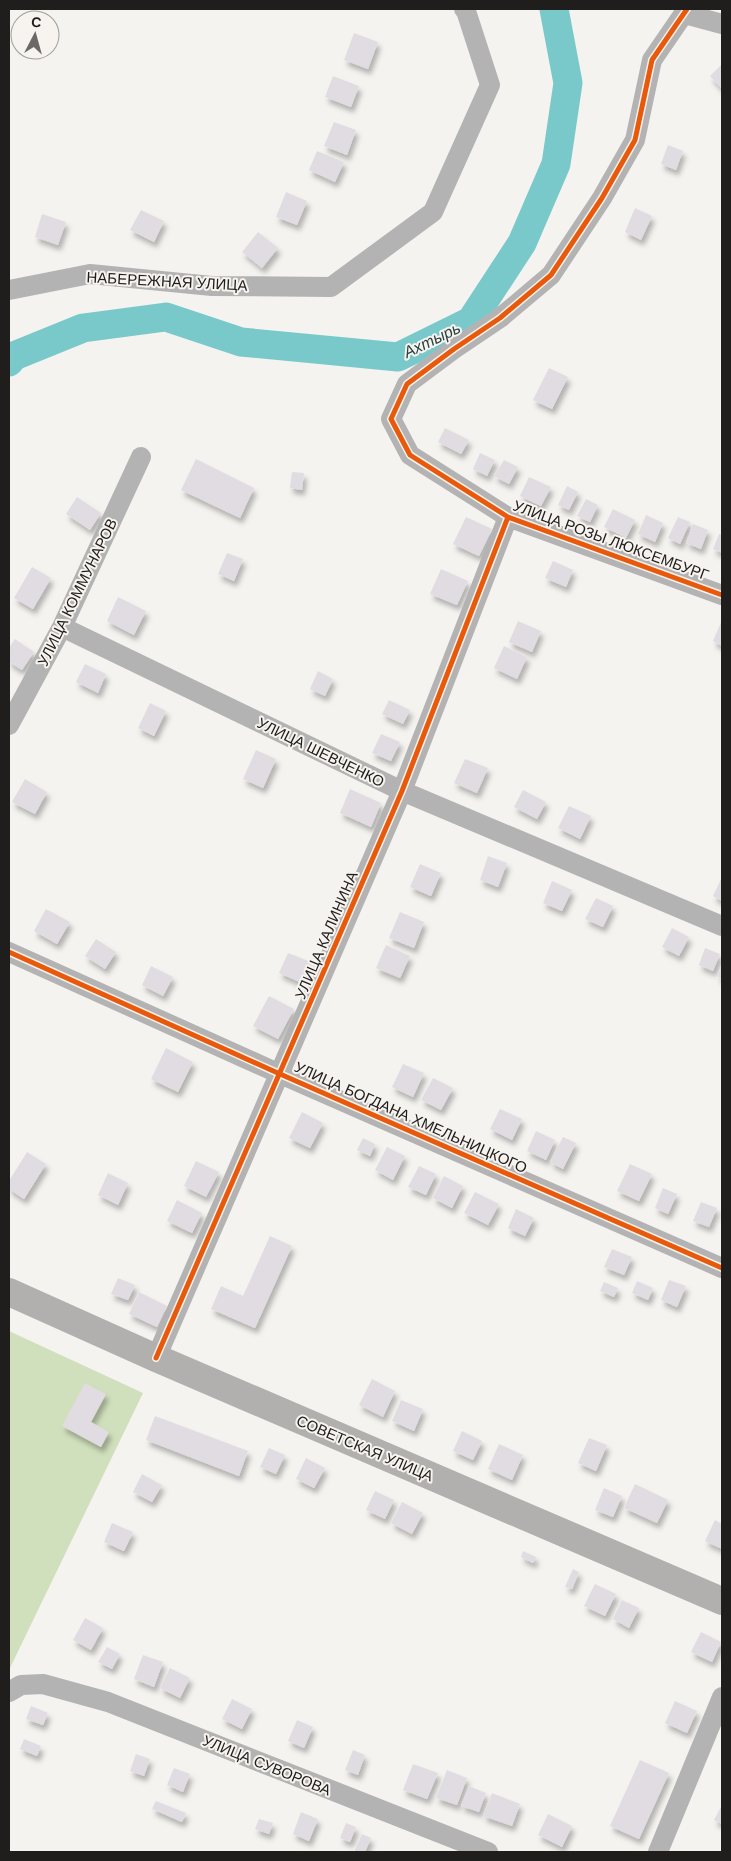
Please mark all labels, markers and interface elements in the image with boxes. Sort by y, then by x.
north arrow [10,10,60,60]
text: С [30,14,42,31]
street label: НАБЕРЕЖНАЯ УЛИЦА [86,268,248,294]
water label: Ахтырь [400,319,463,361]
street label: УЛИЦА РОЗЫ ЛЮКСЕМБУРГ [511,497,711,583]
street label: УЛИЦА КОММУНАРОВ [34,516,120,668]
street label: УЛИЦА ШЕВЧЕНКО [255,714,387,790]
street label: УЛИЦА КАЛИНИНА [291,869,361,1001]
street label: УЛИЦА БОГДАНА ХМЕЛЬНИЦКОГО [292,1058,530,1176]
street label: СОВЕТСКАЯ УЛИЦА [294,1412,436,1484]
street label: УЛИЦА СУВОРОВА [200,1731,334,1799]

